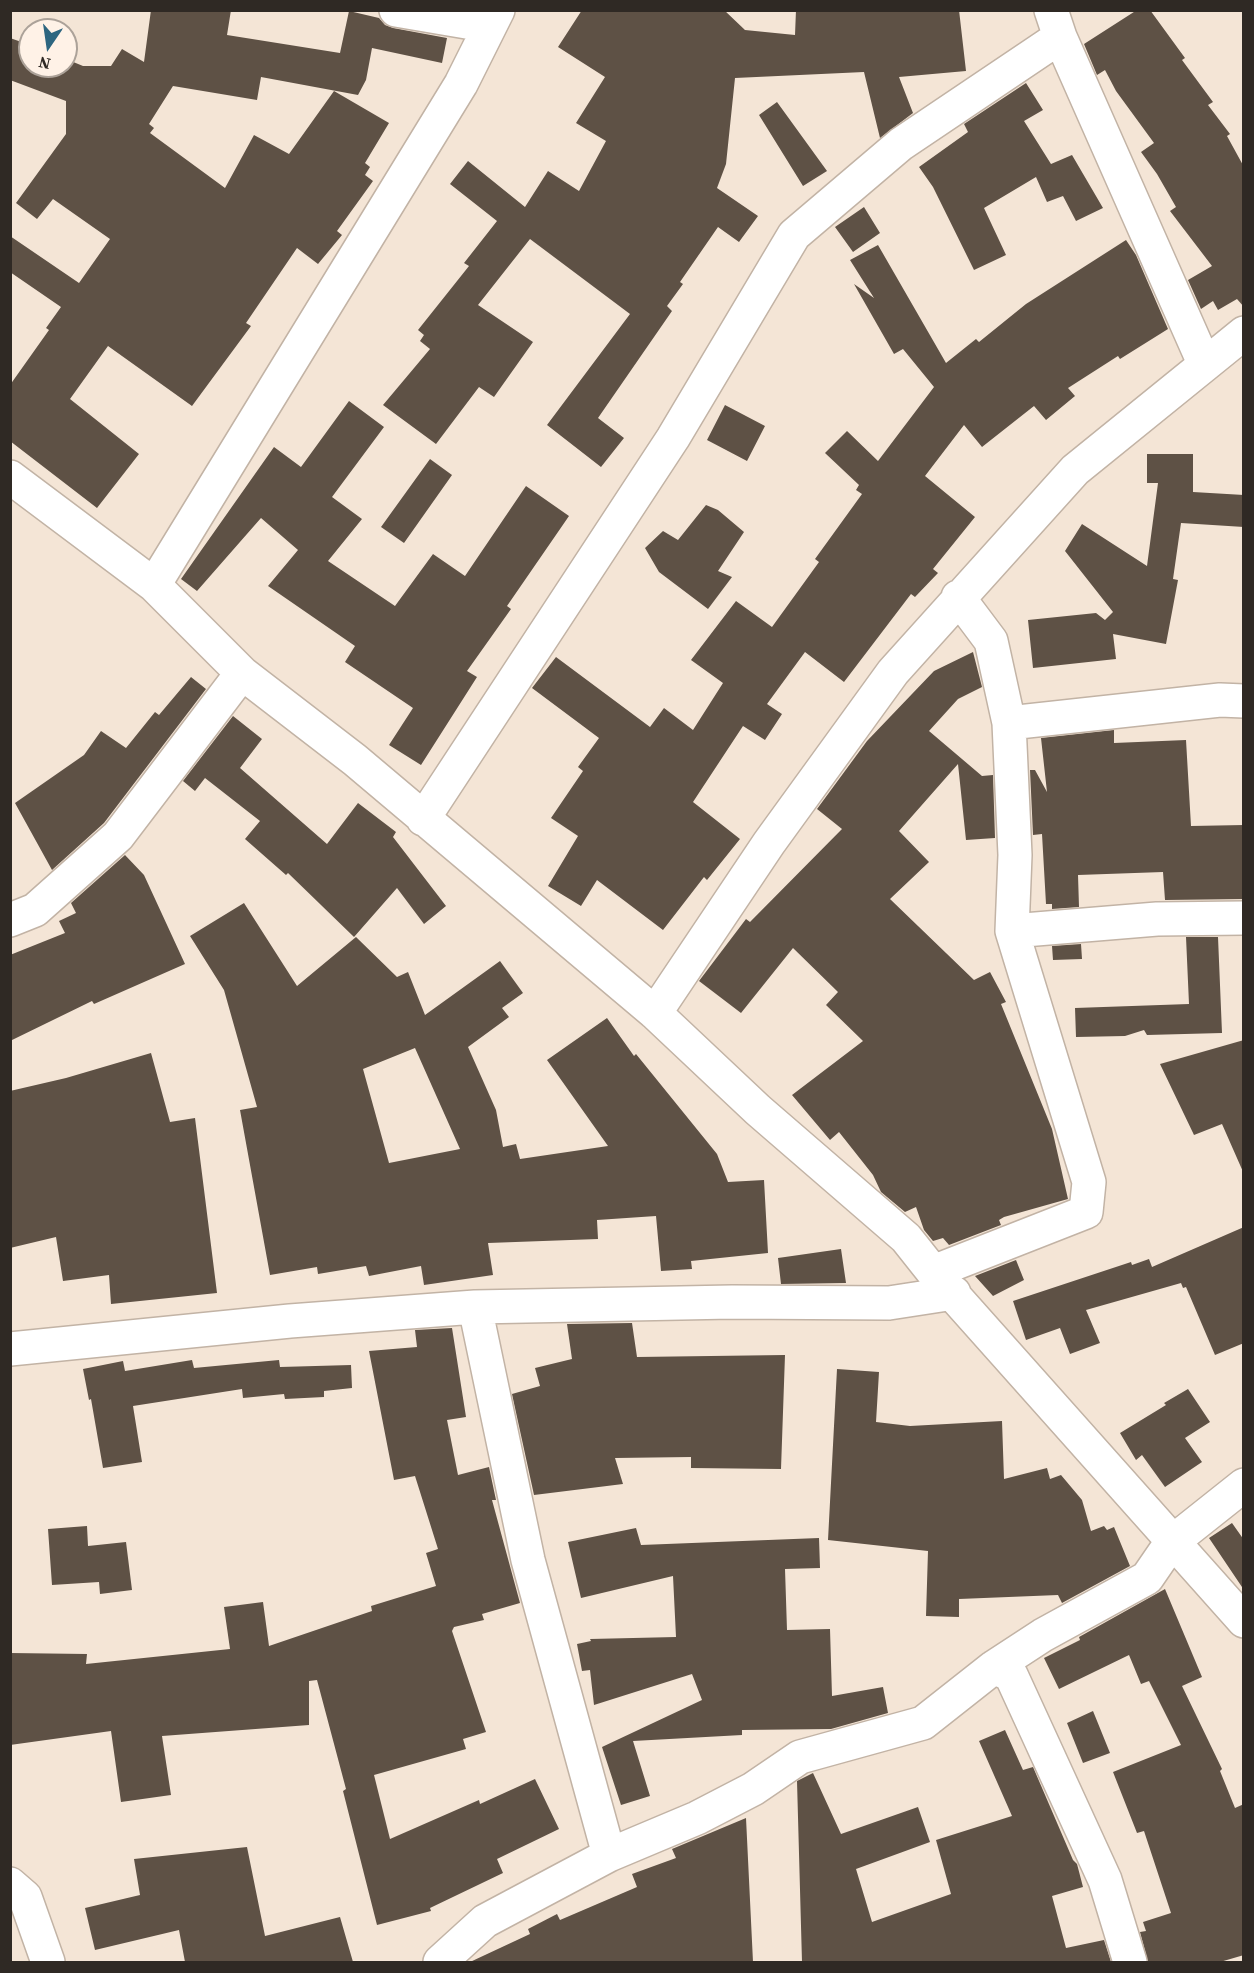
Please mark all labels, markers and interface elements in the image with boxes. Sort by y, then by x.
north arrow [18,18,78,78]
text: N [36,52,53,76]

